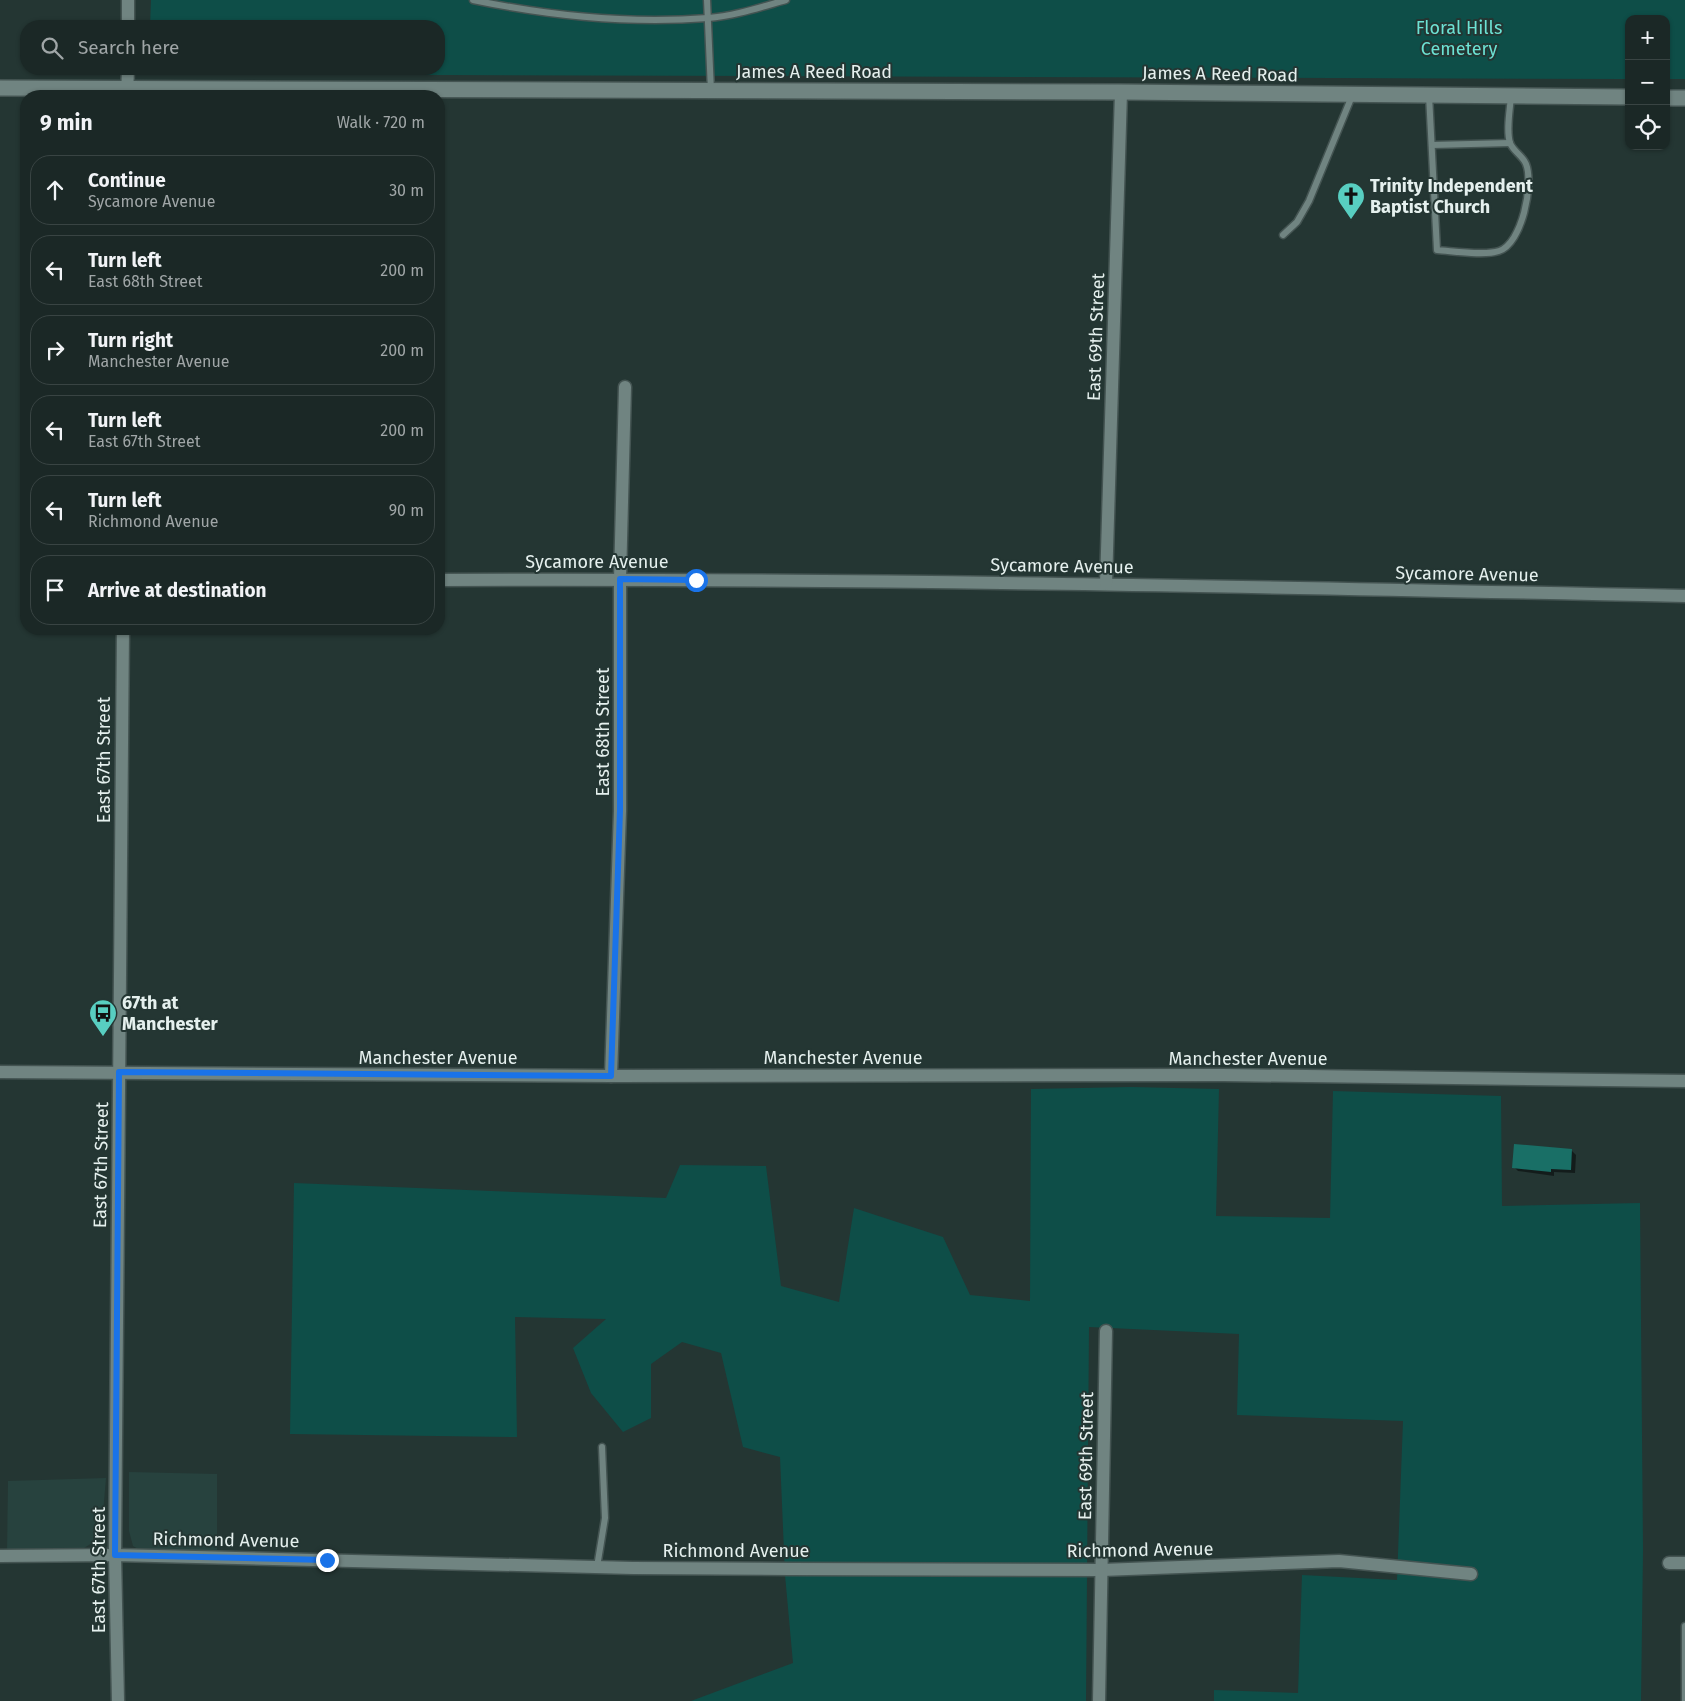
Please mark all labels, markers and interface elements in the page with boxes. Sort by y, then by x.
map controls [1625,15,1670,150]
button: + [1625,15,1670,60]
park label: Floral Hills Cemetery [1416,17,1502,60]
search box [20,20,445,75]
icon: search [38,34,66,62]
text: Search here [78,36,179,59]
button: − [1625,60,1670,105]
street label: James A Reed Road [736,61,892,83]
street label: James A Reed Road [1142,62,1298,86]
button: locate [1625,105,1670,150]
text: 9 min [40,110,93,136]
text: Walk · 720 m [337,113,425,132]
text: Continue [88,169,166,192]
place label: Trinity Independent Baptist Church [1370,175,1534,218]
icon: ahead [41,176,69,204]
text: 30 m [389,181,424,200]
church icon: Trinity Independent Baptist Church [1336,181,1366,220]
text: Sycamore Avenue [88,192,215,211]
text: Turn left [88,249,162,272]
icon: left [41,256,69,284]
text: 200 m [380,261,424,280]
text: East 68th Street [88,272,203,291]
street label: East 69th Street [1083,272,1109,401]
text: Turn right [88,329,173,352]
icon: right [41,336,69,364]
text: 200 m [380,341,424,360]
text: Manchester Avenue [88,352,230,371]
text: Turn left [88,409,162,432]
icon: left [41,416,69,444]
text: 200 m [380,421,424,440]
text: East 67th Street [88,432,200,451]
text: Turn left [88,489,162,512]
icon: left [41,496,69,524]
text: 90 m [389,501,424,520]
text: Richmond Avenue [88,512,219,531]
street label: Sycamore Avenue [525,551,669,573]
street label: Sycamore Avenue [990,554,1134,578]
street label: Sycamore Avenue [1395,562,1539,586]
route start [685,569,708,592]
icon: arrive [41,576,69,604]
text: Arrive at destination [88,579,267,602]
street label: East 68th Street [592,667,614,796]
street label: East 67th Street [93,696,115,823]
place label: 67th at Manchester [122,992,219,1035]
bus stop icon: 67th at Manchester [88,998,118,1037]
street label: Manchester Avenue [358,1047,518,1069]
street label: Manchester Avenue [763,1047,923,1069]
street label: Manchester Avenue [1168,1048,1328,1070]
street label: East 67th Street [89,1101,113,1228]
street label: East 69th Street [1074,1391,1098,1520]
street label: East 67th Street [88,1506,110,1633]
street label: Richmond Avenue [152,1528,300,1552]
street label: Richmond Avenue [1066,1538,1214,1562]
street label: Richmond Avenue [663,1540,809,1562]
route end [316,1549,339,1572]

